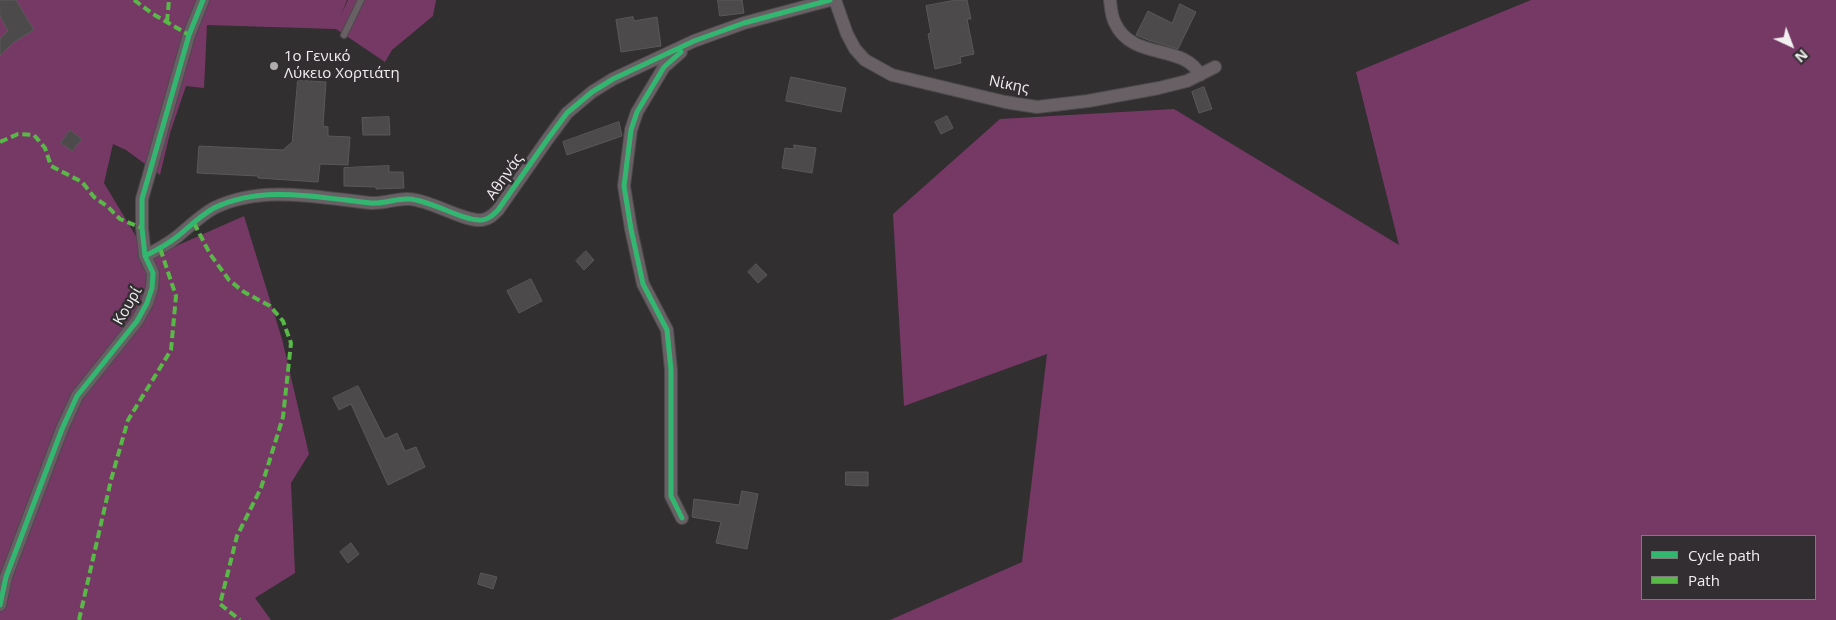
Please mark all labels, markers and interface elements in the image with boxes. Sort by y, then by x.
north arrow [1766,20,1816,70]
text: N [1791,45,1812,67]
place label: 1ο Γενικό Λύκειο Χορτιάτη [284,48,400,83]
marker: 1ο Γενικό Λύκειο Χορτιάτη [268,60,280,72]
street label: Νίκης [987,72,1031,98]
street label: Αθηνάς [483,151,527,203]
street label: Κουρί [110,284,146,328]
legend [1641,535,1816,600]
text: Cycle path [1688,545,1760,565]
text: Path [1688,570,1720,590]

